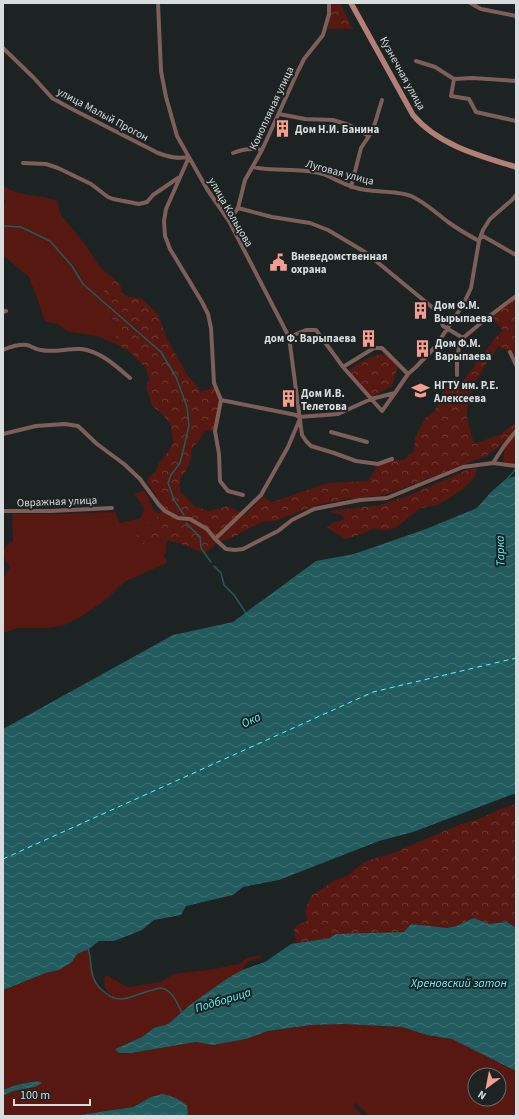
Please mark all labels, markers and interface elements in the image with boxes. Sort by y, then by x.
street label: Кузнечная улица [376,34,429,113]
street label: Конопляная улица [246,64,297,152]
street label: улица Малый Прогон [54,84,151,145]
building icon: Дом Н.И. Банина [272,119,292,139]
place label: Дом Н.И. Банина [295,122,379,137]
street label: Луговая улица [304,156,376,189]
street label: улица Кольцова [205,175,257,250]
place label: Вневедомственная охрана [291,249,388,277]
public building icon: Вневедомственная охрана [268,252,288,272]
place label: Дом Ф.М. Вырыпаева [434,298,493,326]
building icon: Дом Ф.М. Вырыпаева [411,301,431,321]
building icon: дом Ф. Варыпаева [359,328,379,348]
place label: дом Ф. Варыпаева [264,331,356,346]
place label: Дом Ф.М. Варыпаева [435,336,492,364]
building icon: Дом Ф.М. Варыпаева [412,339,432,359]
place label: НГТУ им. Р.Е. Алексеева [433,378,498,406]
school or university icon: НГТУ им. Р.Е. Алексеева [411,381,431,401]
place label: Дом И.В. Телетова [301,386,347,414]
building icon: Дом И.В. Телетова [278,389,298,409]
street label: Овражная улица [17,493,97,510]
water label: Тарка [491,535,510,567]
water label: Ока [239,708,264,732]
water label: Хреновский затон [410,975,507,992]
water label: Подборица [193,984,254,1017]
north arrow [467,1067,507,1107]
scale bar [14,1081,90,1107]
text: 100 m [20,1087,50,1104]
text: N [475,1087,489,1103]

